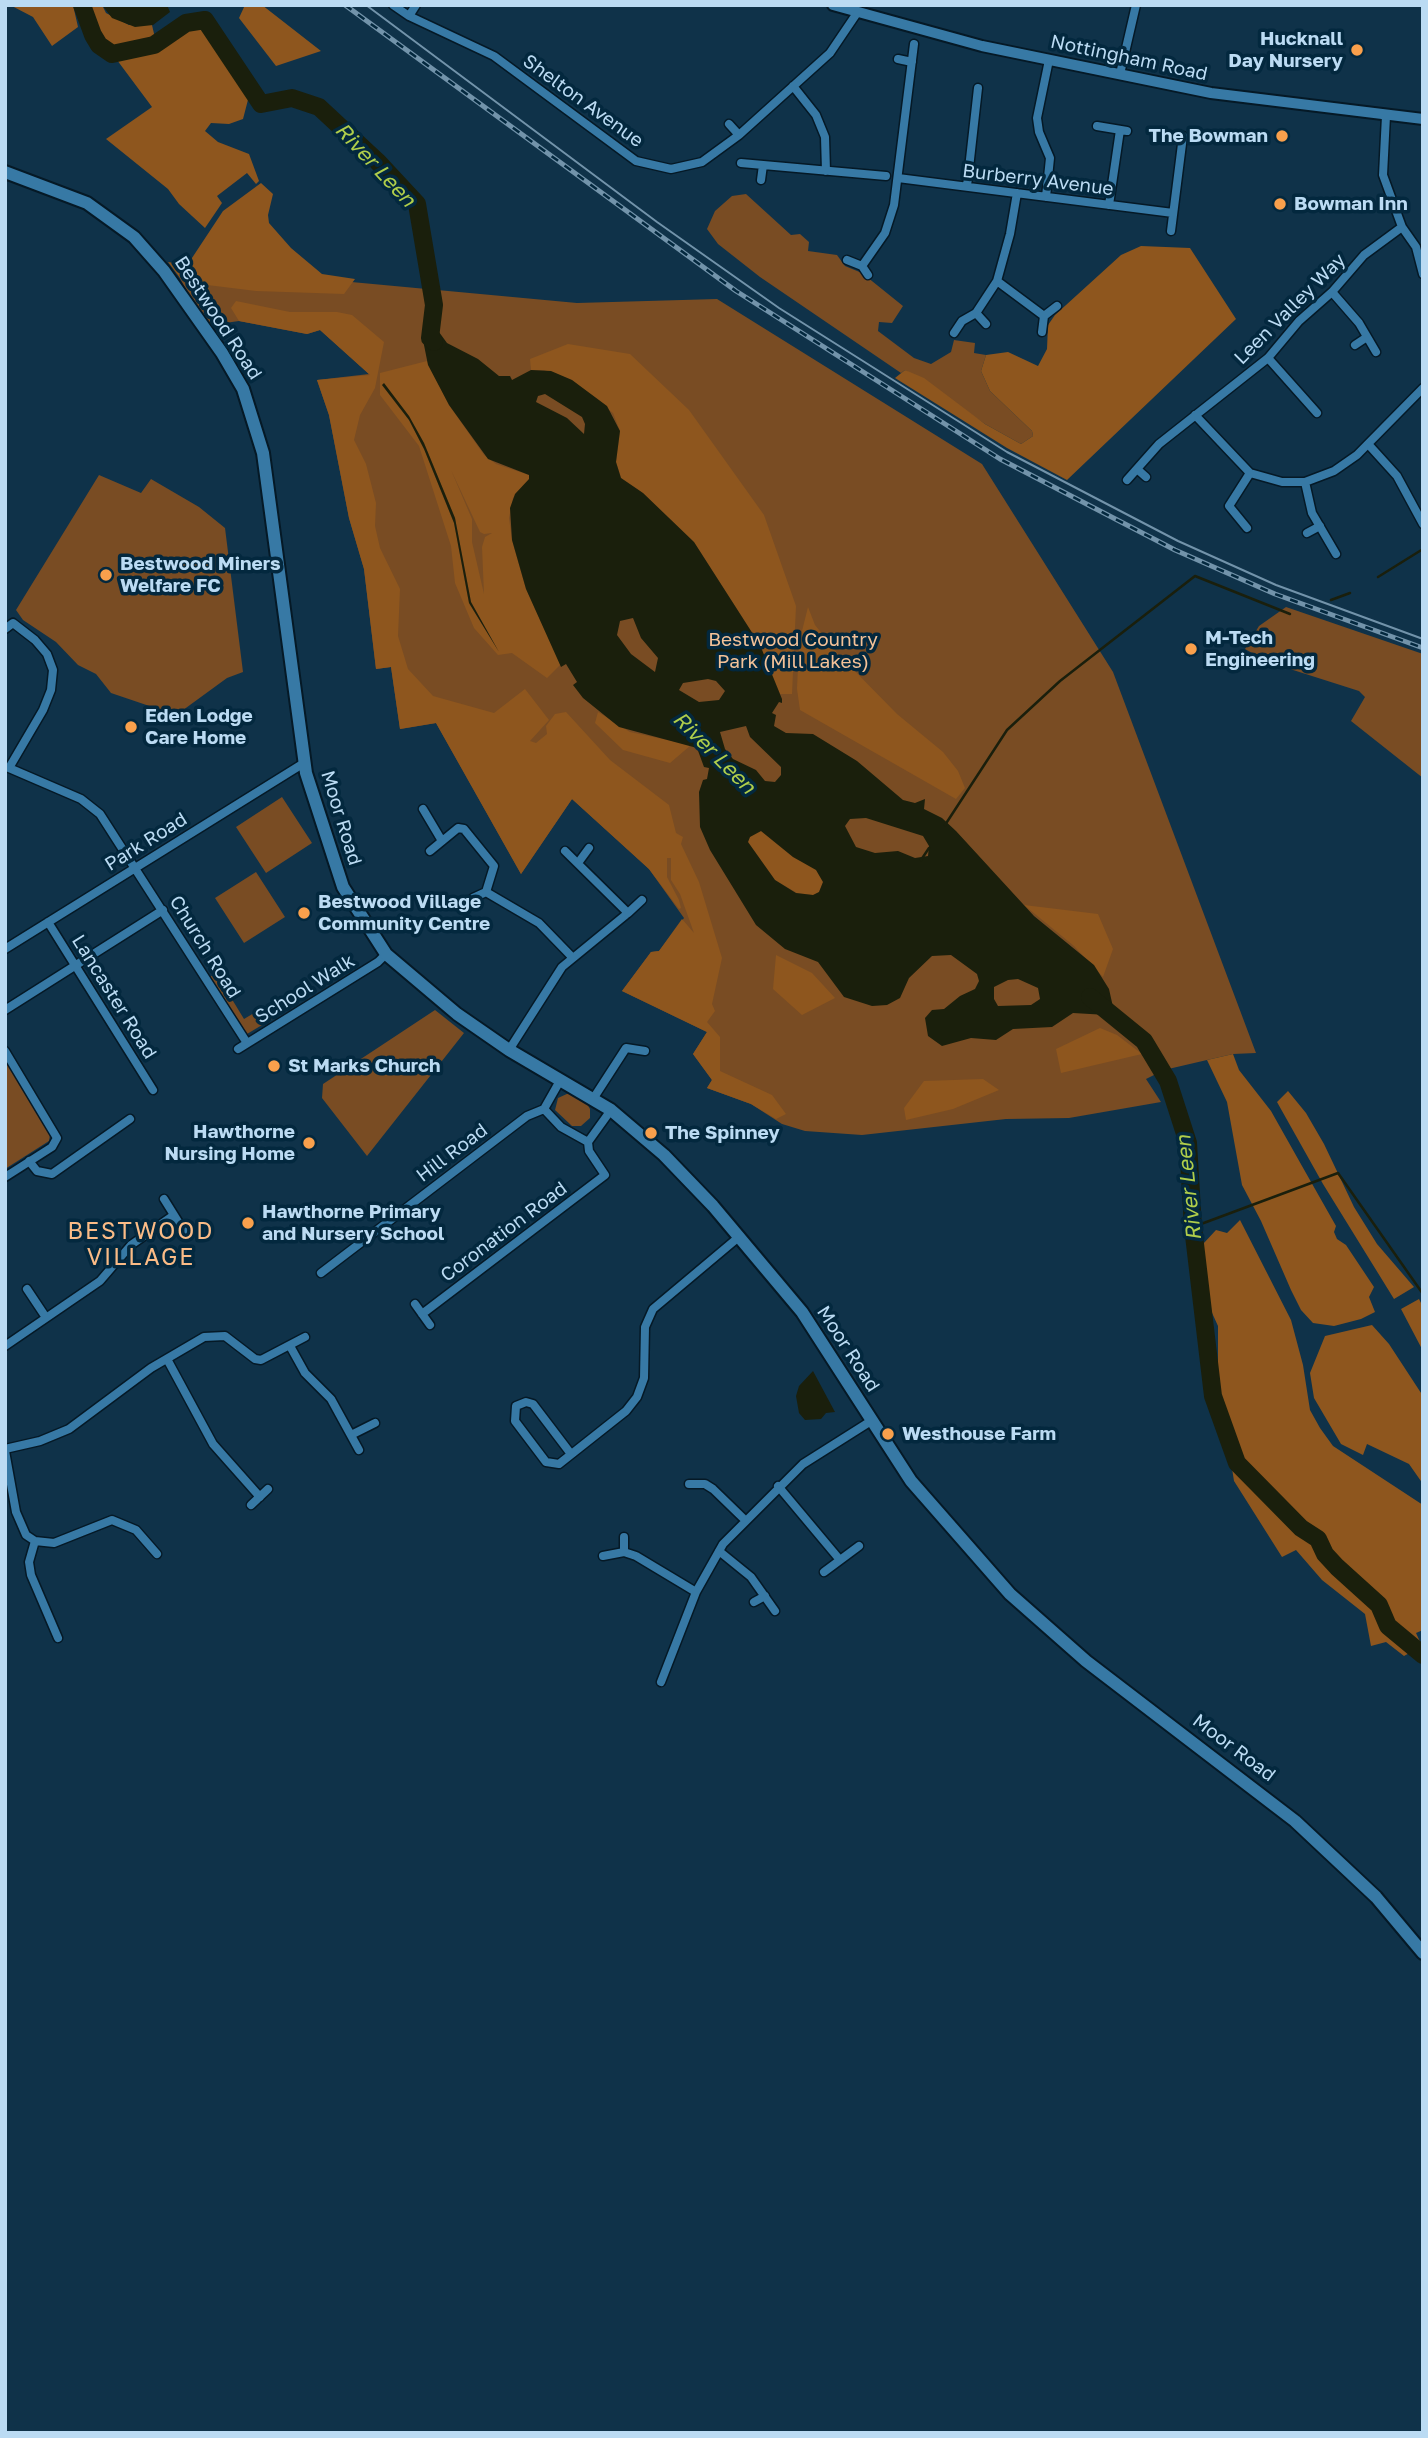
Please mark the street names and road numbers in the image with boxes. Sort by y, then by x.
street label: Nottingham Road [1048,30,1210,86]
street label: Shelton Avenue [518,50,648,152]
street label: Burberry Avenue [961,159,1115,201]
street label: Leen Valley Way [1230,249,1350,369]
street label: Bestwood Road [170,252,266,384]
street label: Moor Road [316,768,366,868]
street label: Park Road [101,808,191,876]
street label: Church Road [164,891,246,1003]
street label: Lancaster Road [67,931,161,1063]
street label: School Walk [251,949,359,1029]
street label: Hill Road [412,1119,492,1187]
street label: Coronation Road [436,1177,572,1287]
street label: Moor Road [812,1302,884,1396]
street label: Moor Road [1188,1709,1280,1787]

